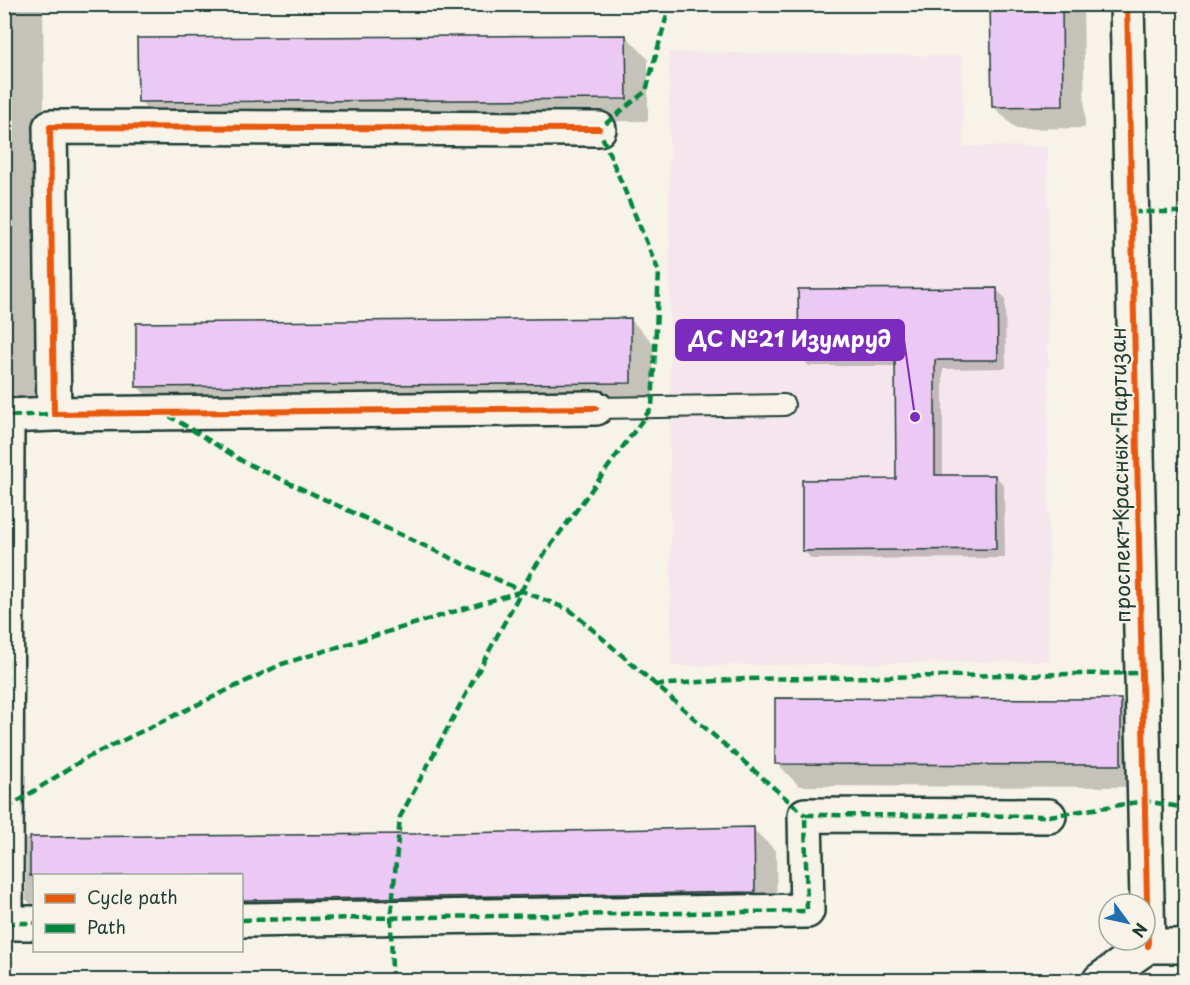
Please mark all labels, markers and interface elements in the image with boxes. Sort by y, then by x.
callout: ДС №21 Изумруд [676,320,904,360]
text: ДС №21 Изумруд [688,321,891,354]
street label: проспект Красных Партизан [1100,327,1138,623]
legend [33,874,243,952]
text: Cycle path [87,883,178,910]
north arrow [1097,892,1157,952]
text: Path [87,913,126,940]
text: N [1127,919,1154,943]

